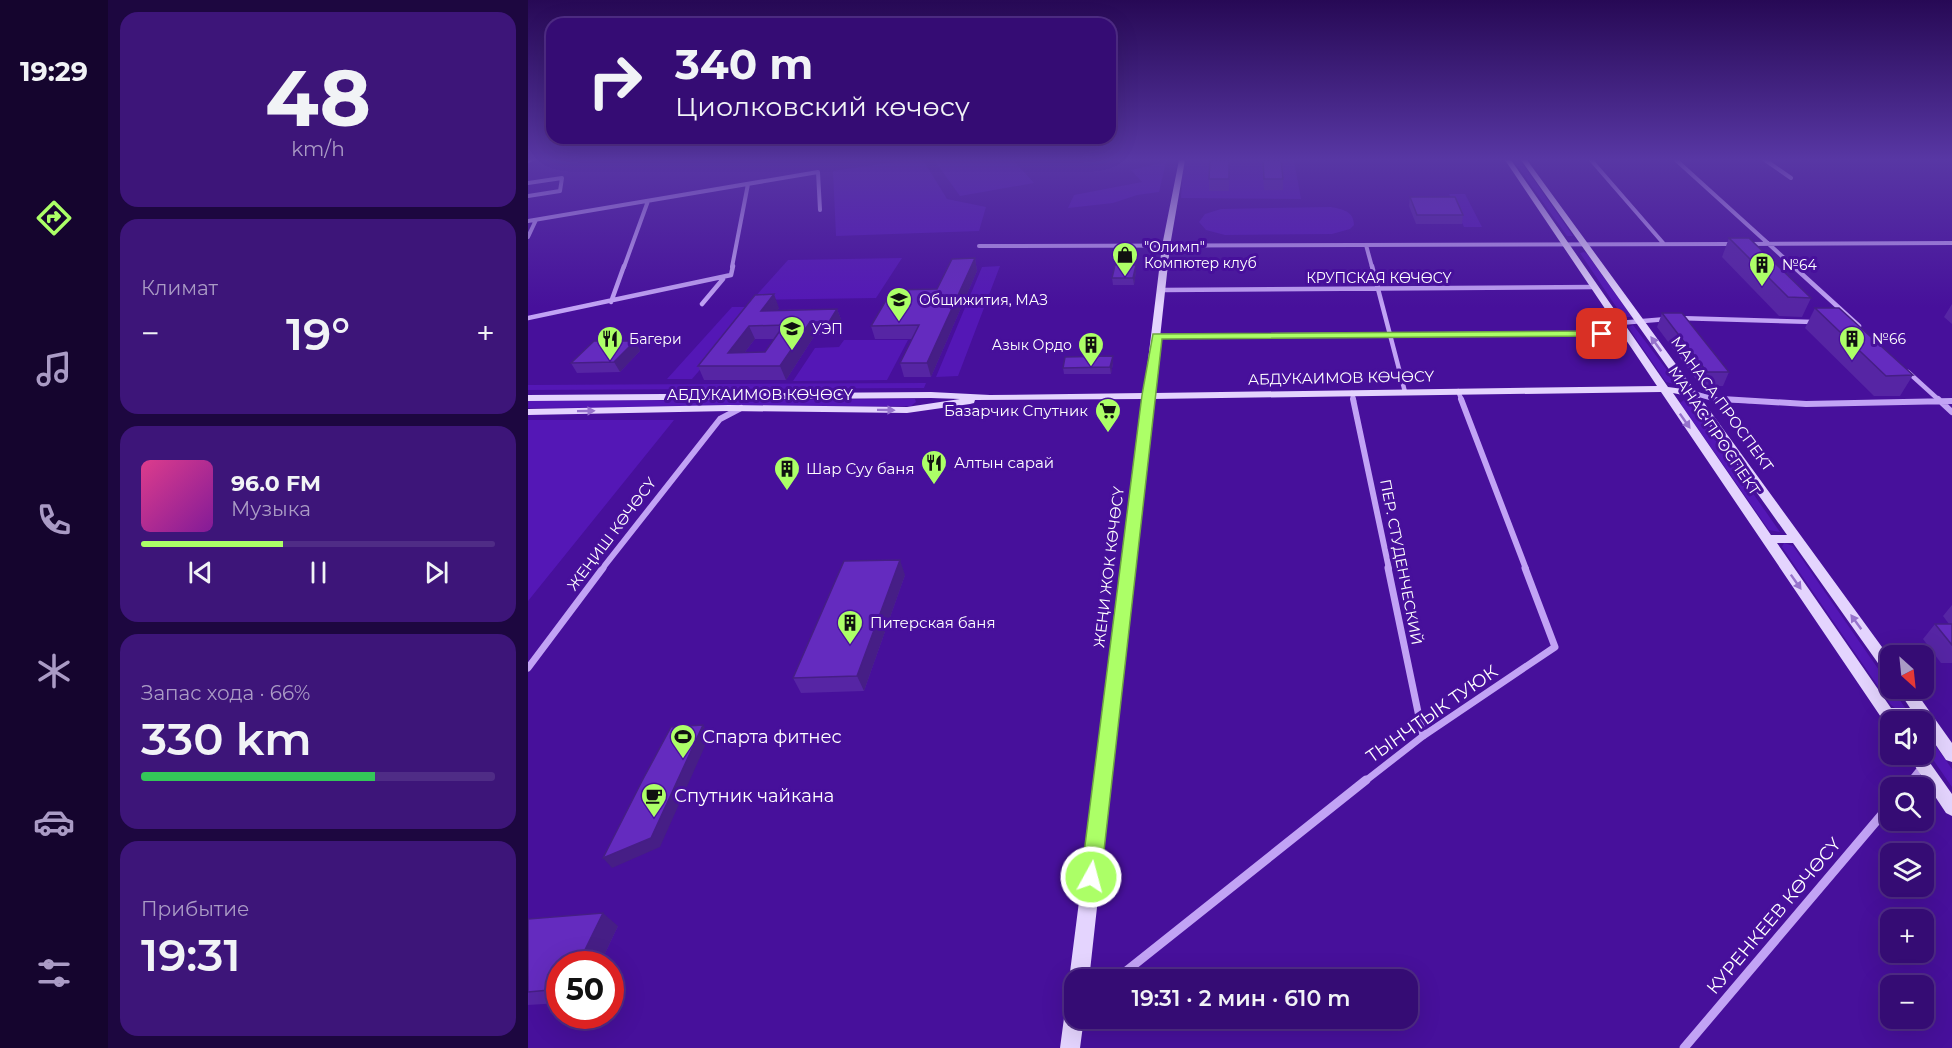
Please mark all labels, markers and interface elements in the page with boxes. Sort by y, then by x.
text: 340 m [675,38,813,90]
icon: right [576,42,654,120]
text: 48 [265,50,371,146]
text: 19:29 [20,55,88,88]
text: Циолковский көчөсү [675,90,970,123]
text: km/h [291,137,345,161]
icon: directions [33,197,75,239]
place label: "Олимп" Компютер клуб [1144,238,1257,272]
shop icon: "Олимп" Компютер клуб [1110,240,1140,278]
building icon: №64 [1747,250,1777,288]
place label: №64 [1782,256,1817,274]
street label: КРУПСКАЯ КӨЧӨСҮ [1306,269,1452,287]
text: Климат [141,276,218,300]
school or university icon: Общижития, МАЗ [884,285,914,323]
place label: Общижития, МАЗ [919,291,1048,309]
text: 19° [286,306,350,361]
pin [1576,308,1627,359]
text: − [141,313,160,353]
text: + [476,313,495,353]
school or university icon: УЭП [777,314,807,352]
icon: arrive [1585,317,1618,350]
place label: УЭП [812,320,843,338]
restaurant icon: Багери [595,324,625,362]
building icon: №66 [1837,324,1867,362]
place label: Багери [629,330,682,348]
building icon: Азык Ордо [1076,330,1106,368]
place label: №66 [1872,330,1906,348]
street label: МАНАСА ПРОСПЕКТ [1667,333,1778,475]
place label: Азык Ордо [992,336,1072,354]
one-way arrow [1650,336,1662,352]
icon: music [33,348,75,390]
street label: МАНАС ПРОСПЕКТ [1664,363,1765,499]
street label: АБДУКАИМОВ КӨЧӨСҮ [1248,366,1435,389]
street label: АБДУКАИМОВ КӨЧӨСҮ [667,385,853,404]
supermarket icon: Базарчик Спутник [1093,396,1123,434]
place label: Базарчик Спутник [944,401,1088,420]
one-way arrow [877,405,896,415]
one-way arrow [577,406,596,416]
one-way arrow [1679,413,1690,429]
restaurant icon: Алтын сарай [919,448,949,486]
place label: Алтын сарай [954,453,1054,472]
building icon: Шар Суу баня [772,454,802,492]
place label: Шар Суу баня [806,459,915,478]
text: 96.0 FM [231,470,321,497]
street label: ЖЕҢИШ КӨЧӨСҮ [563,473,660,594]
street label: ПЕР. СТУДЕНЧЕСКИЙ [1376,477,1427,647]
street label: ЖЕҢИ ЖОК КӨЧӨСҮ [1089,485,1128,649]
text: Музыка [231,497,311,521]
icon: phone [33,499,75,541]
icon: previous [184,556,217,589]
icon: pause [302,556,335,589]
icon: next [420,556,453,589]
one-way arrow [1790,573,1801,590]
building icon: Питерская баня [835,608,865,646]
place label: Питерская баня [870,613,996,632]
one-way arrow [1850,614,1862,630]
north arrow [1880,645,1934,699]
map controls [1880,645,1934,1029]
icon: climate [33,650,75,692]
street label: ТЫНЧТЫК ТУЮК [1362,660,1502,768]
text: Запас хода · 66% [141,681,310,705]
text: 330 km [141,711,312,766]
button: sound [1880,711,1934,765]
sports icon: Спарта фитнес [668,722,698,760]
place label: Спарта фитнес [702,726,842,748]
button: search [1880,777,1934,831]
cafe icon: Спутник чайкана [639,781,669,819]
place label: Спутник чайкана [674,785,834,807]
icon: car [33,801,75,843]
street label: КУРЕНКЕЕВ КӨЧӨСҮ [1702,833,1846,999]
button: layers [1880,843,1934,897]
position arrow [1059,845,1123,909]
text: Прибытие [141,897,249,921]
button: + [1880,909,1934,963]
text: 19:31 [141,927,241,982]
speed limit sign: 50 [546,951,624,1029]
icon: filters [33,952,75,994]
button: − [1880,975,1934,1029]
text: 19:31 · 2 мин · 610 m [1132,985,1350,1012]

